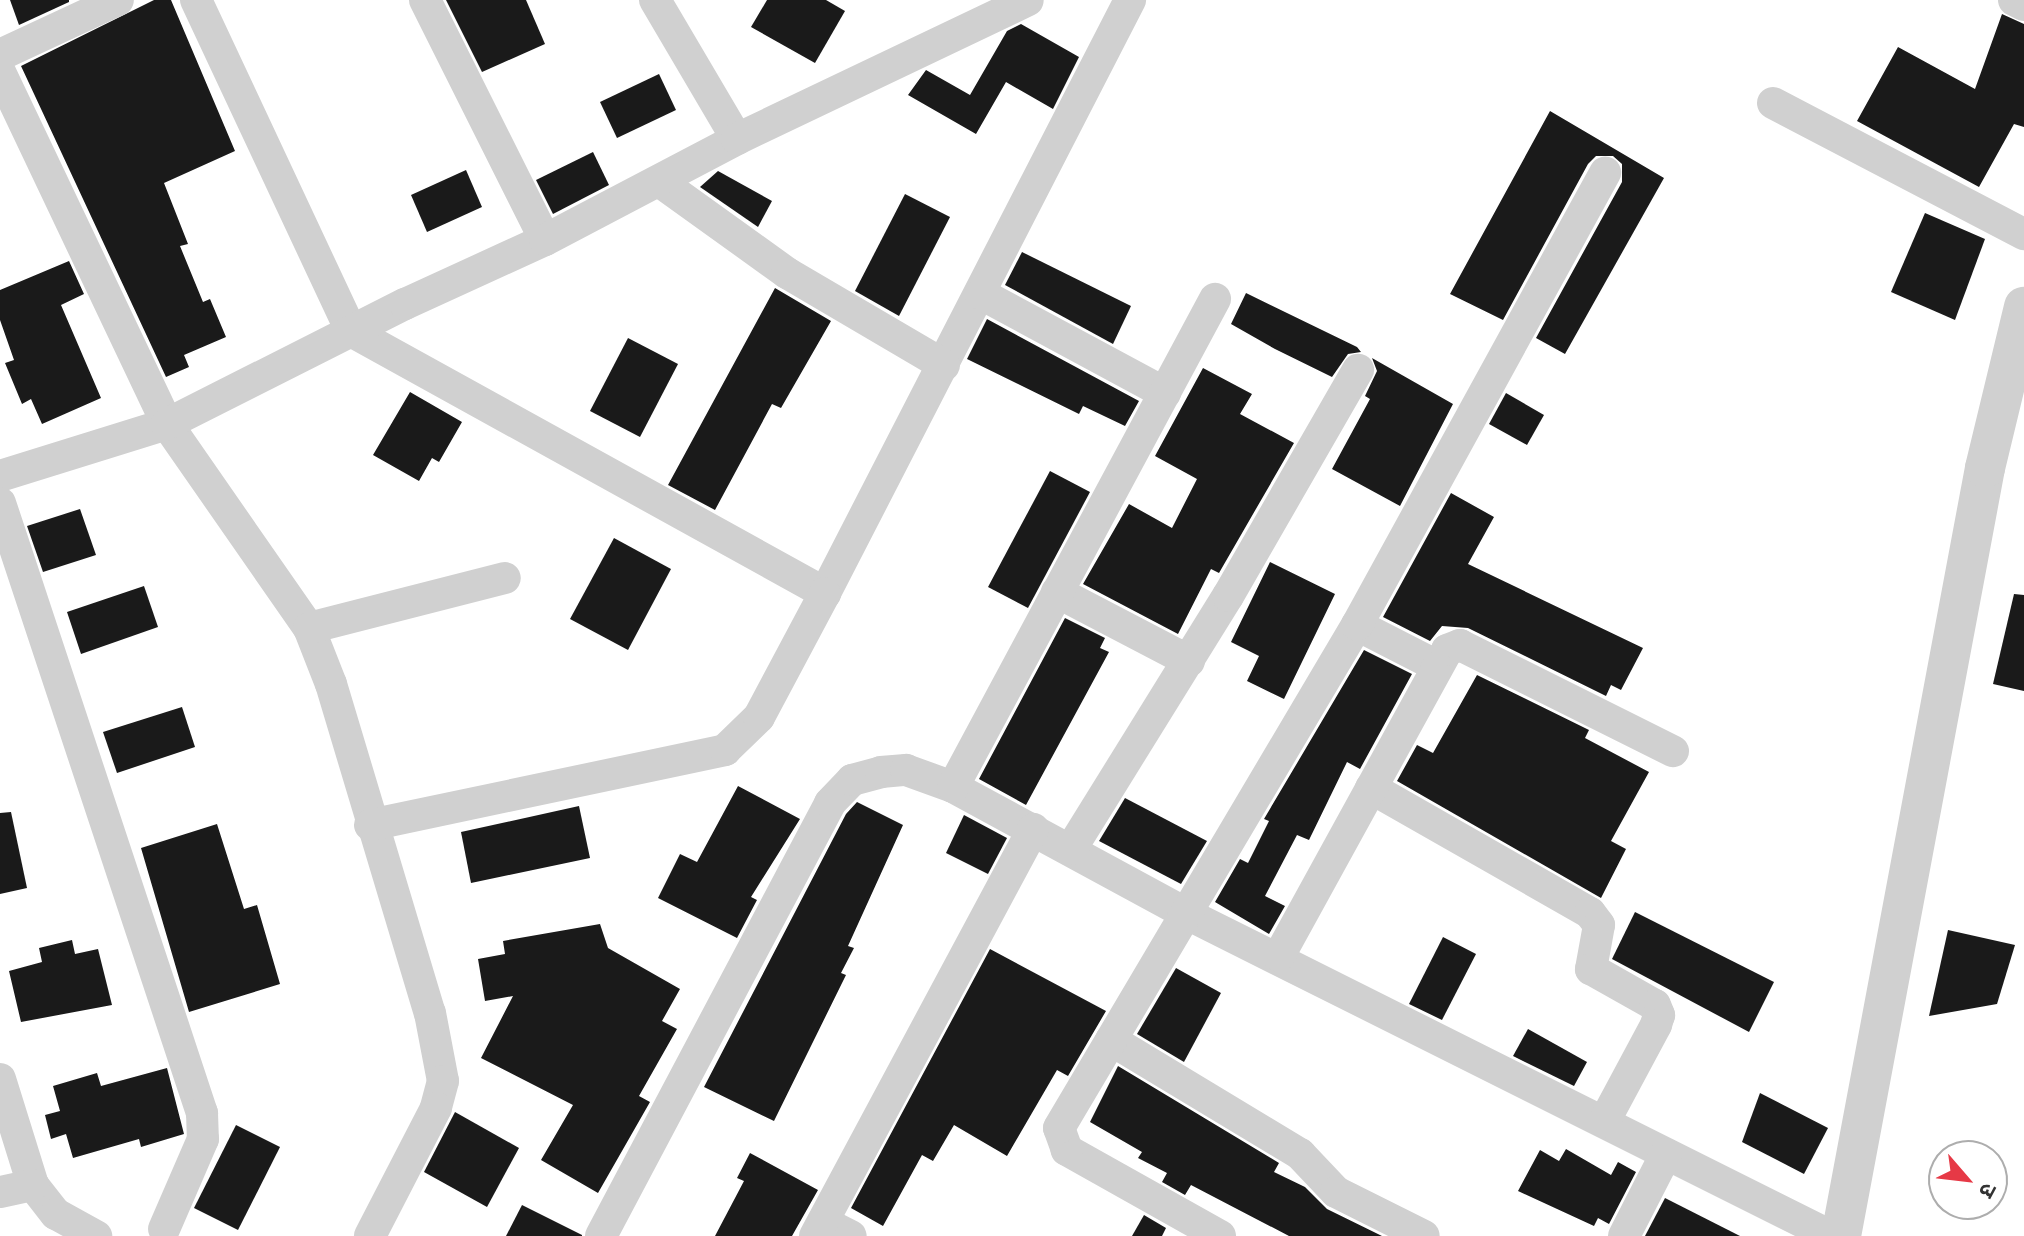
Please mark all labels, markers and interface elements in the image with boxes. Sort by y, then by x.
north arrow [1928,1140,2008,1220]
text: उ [1974,1179,2002,1202]

